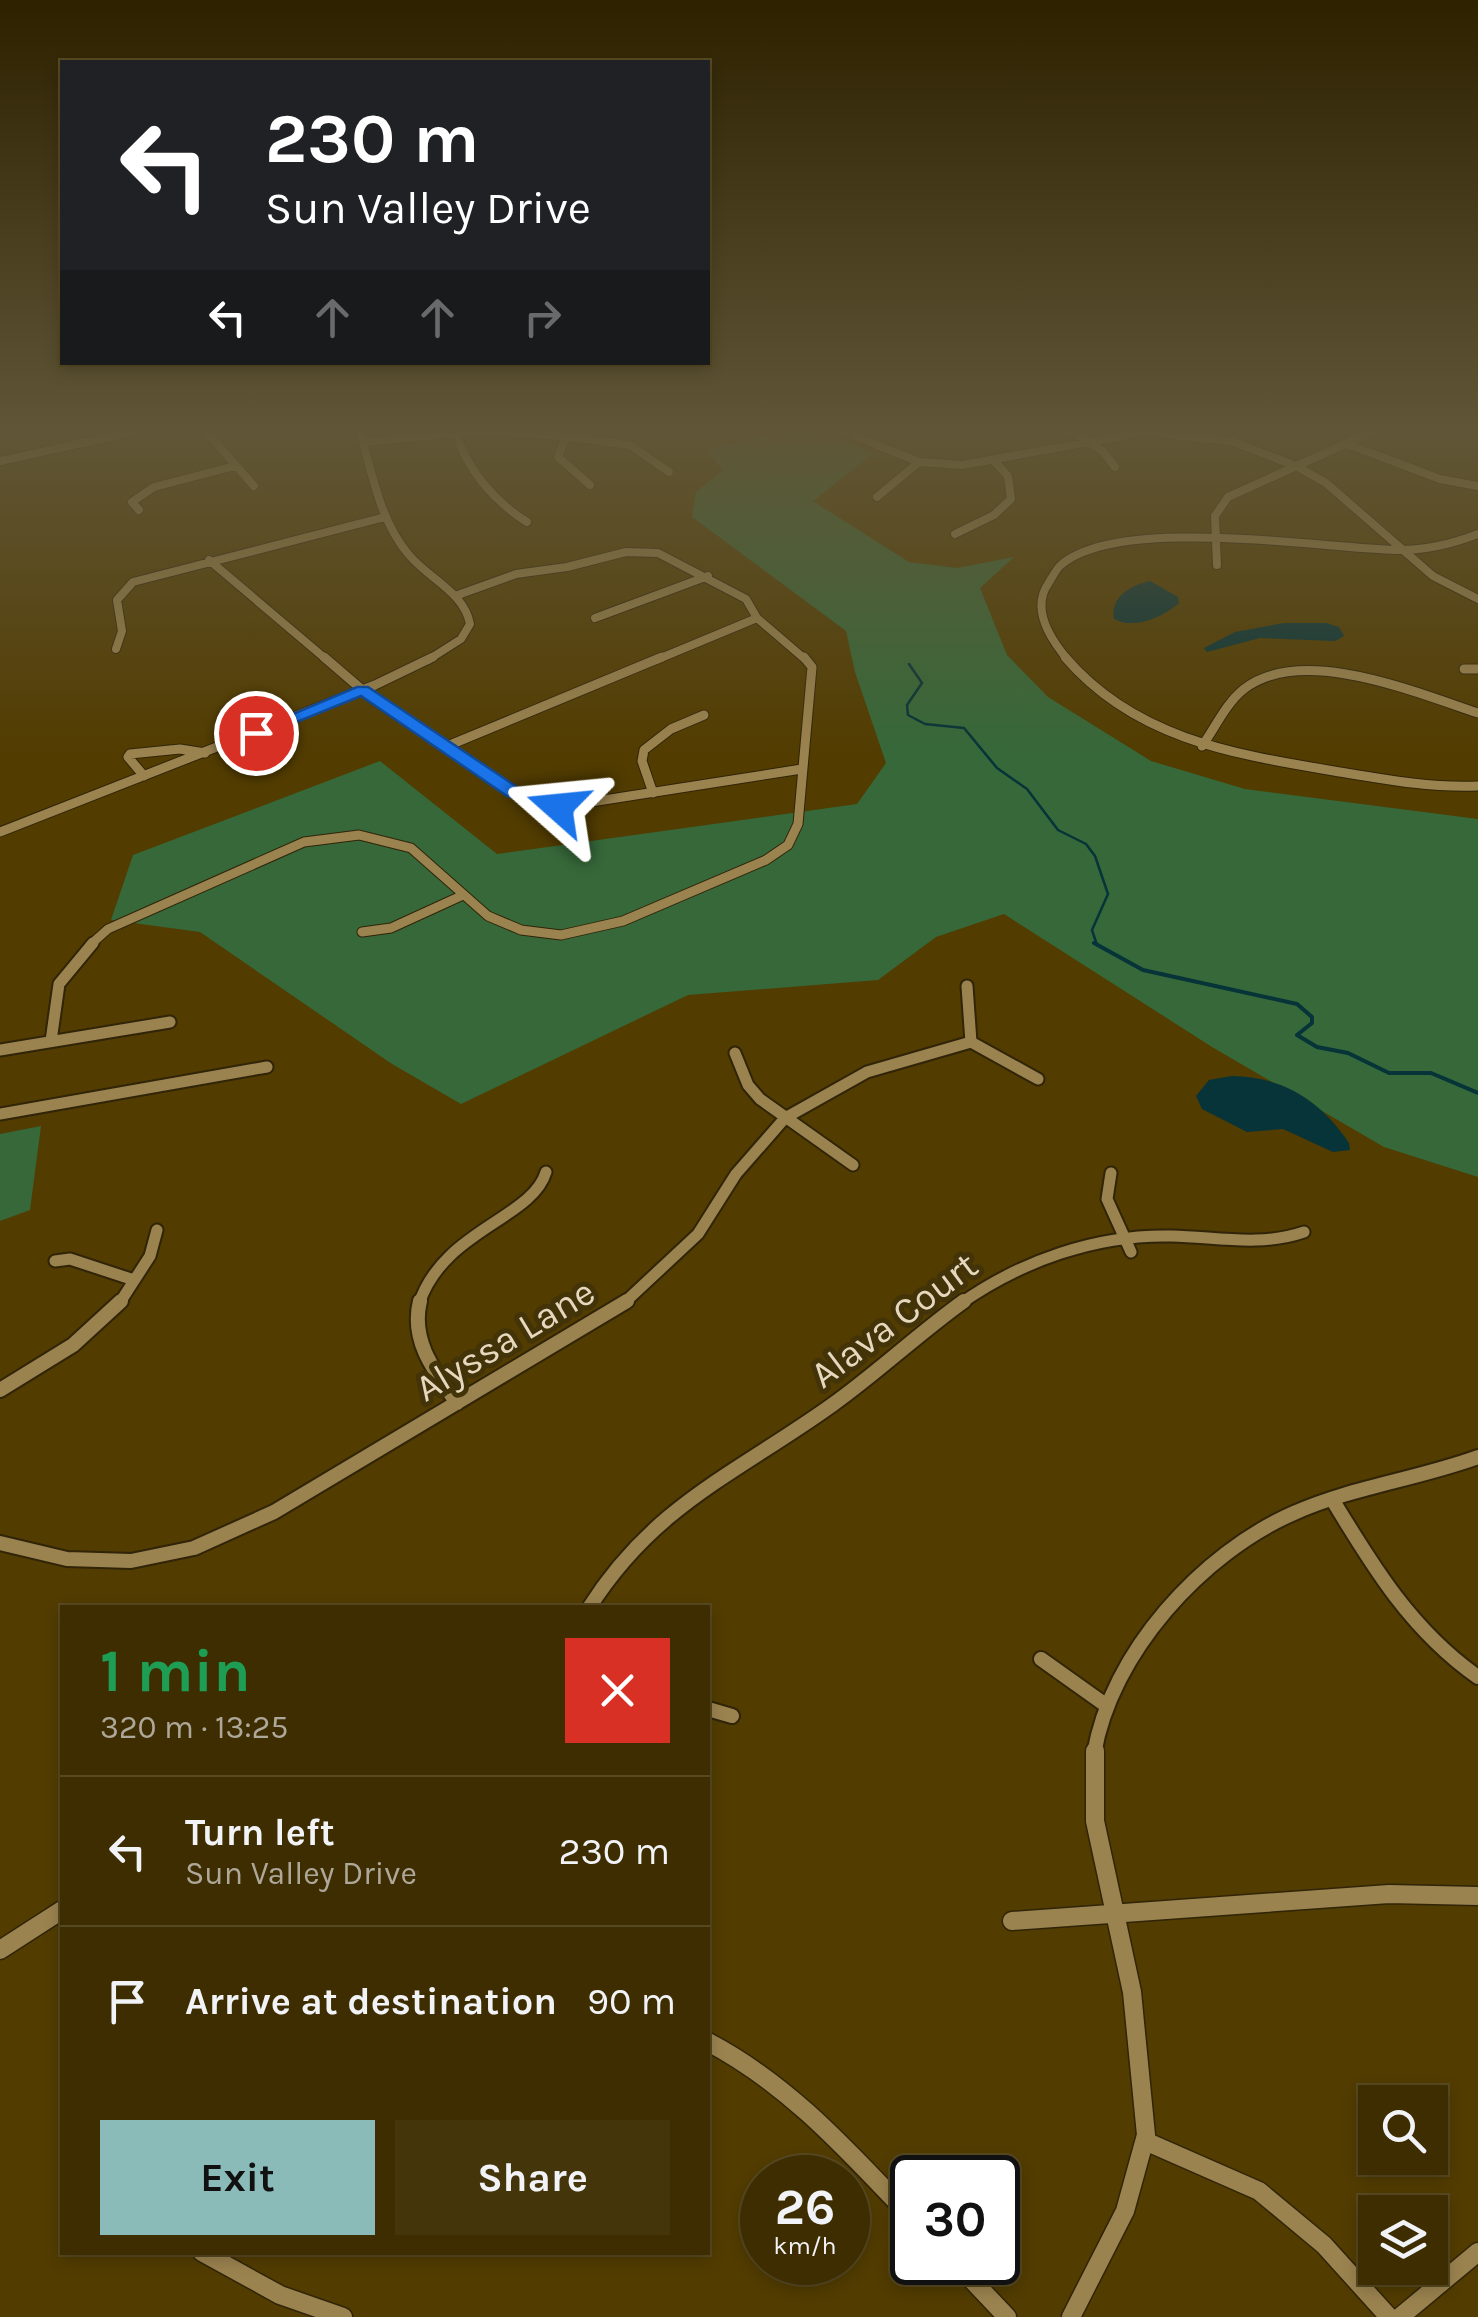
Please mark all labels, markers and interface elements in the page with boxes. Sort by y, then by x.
text: 230 m [265,98,479,180]
icon: left [100,100,230,230]
text: Sun Valley Drive [265,182,591,234]
icon: left [200,290,255,345]
icon: ahead [305,290,360,345]
icon: ahead [410,290,465,345]
icon: right [515,290,570,345]
pin [214,691,299,776]
icon: arrive [229,706,284,761]
position arrow [506,755,610,859]
street label: Alava Court [802,1243,986,1397]
street label: Alyssa Lane [407,1269,603,1411]
text: 1 min [100,1636,251,1706]
button: close [565,1638,670,1743]
text: 320 m · 13:25 [100,1709,288,1746]
text: Turn left [185,1810,335,1855]
icon: left [100,1824,155,1879]
text: 230 m [558,1829,670,1874]
text: Sun Valley Drive [185,1855,417,1892]
icon: arrive [100,1974,155,2029]
text: Arrive at destination [185,1979,557,2024]
text: 90 m [587,1979,676,2024]
map controls [1358,2085,1448,2285]
button: search [1358,2085,1448,2175]
button: Exit [100,2120,375,2235]
button: Share [395,2120,670,2235]
speed limit sign: 30 [890,2155,1020,2285]
text: 26 [775,2178,835,2237]
button: layers [1358,2195,1448,2285]
text: km/h [773,2231,837,2260]

